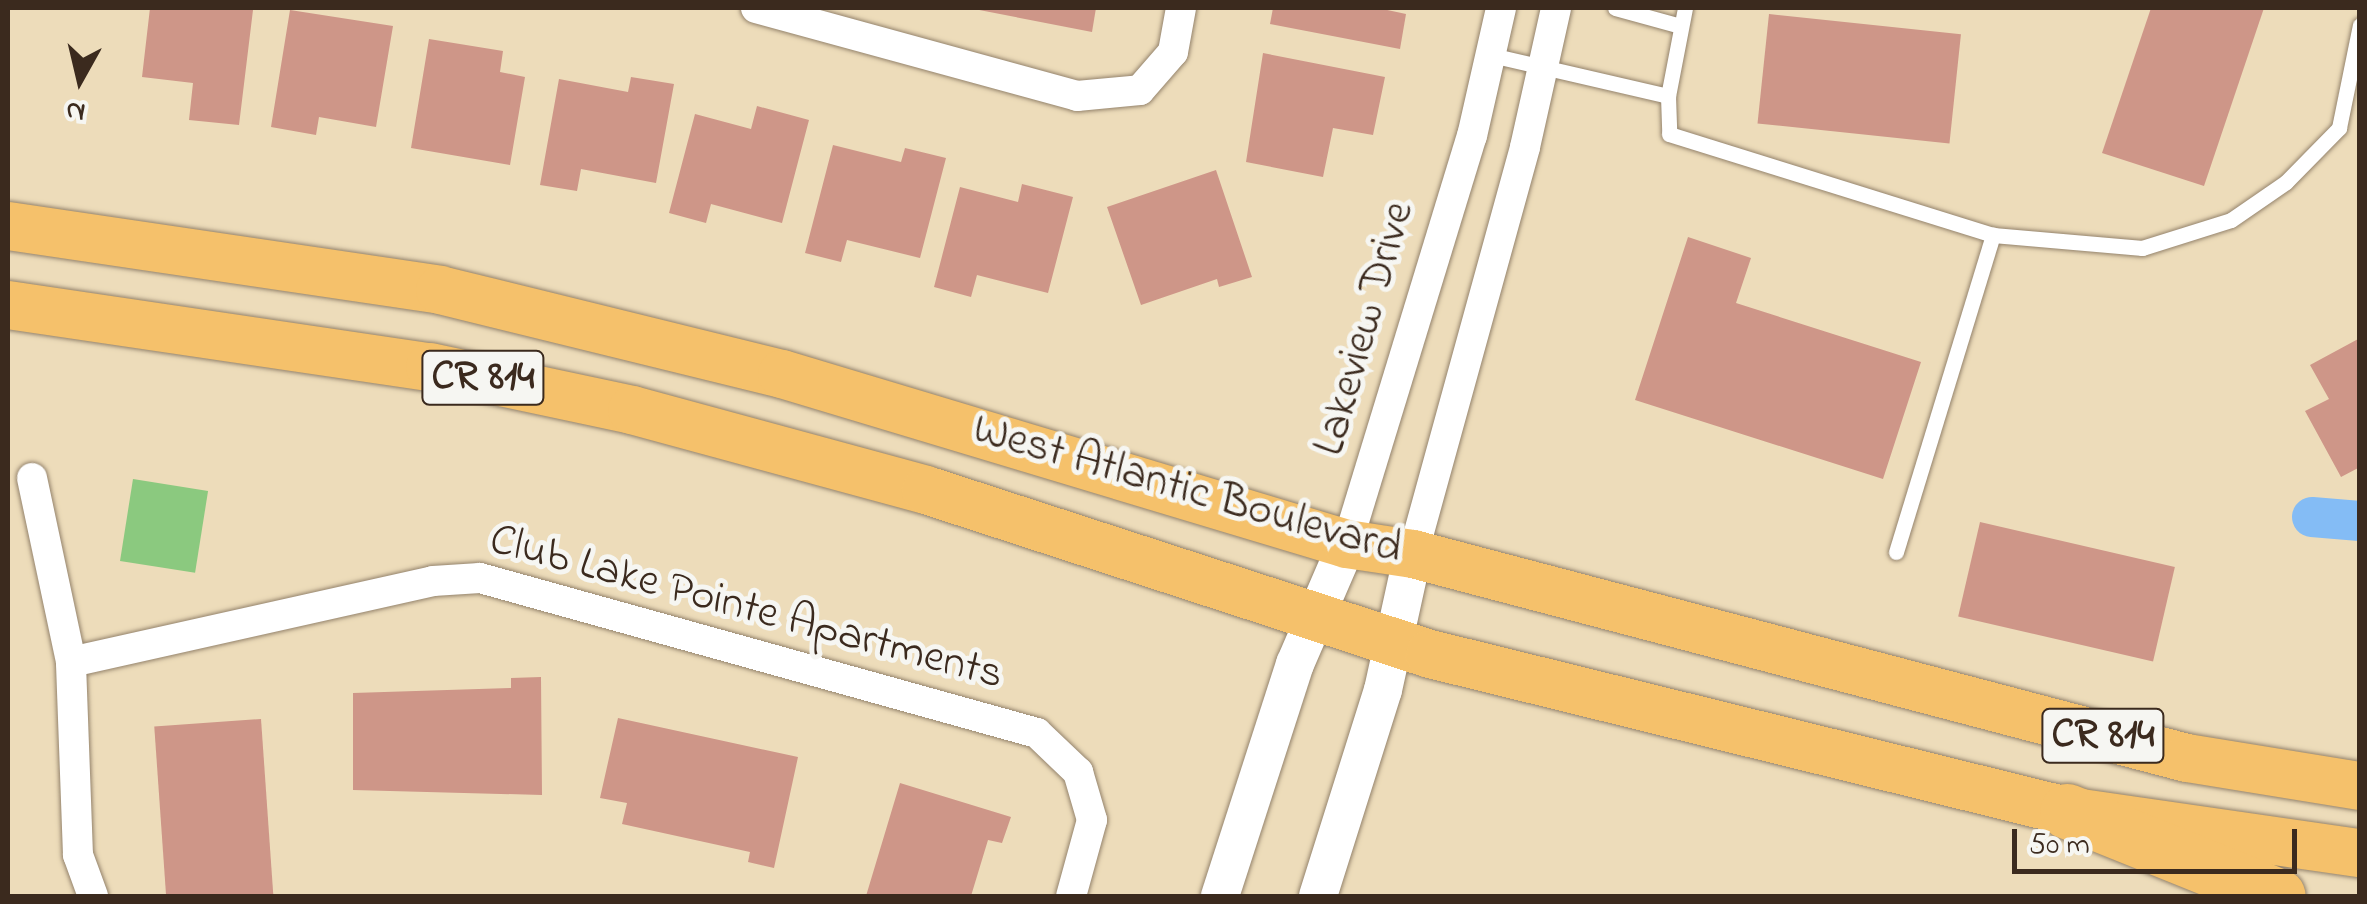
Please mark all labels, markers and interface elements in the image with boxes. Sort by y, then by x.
north arrow [30,30,130,130]
text: N [64,89,88,132]
street label: Lakeview Drive [1304,196,1428,462]
road number: CR 814 [420,341,546,415]
street label: West Atlantic Boulevard [966,404,1408,578]
street label: Club Lake Pointe Apartments [483,514,1009,704]
road number: CR 814 [2040,699,2166,773]
scale bar [2017,809,2302,871]
text: 50 m [2029,824,2090,868]

